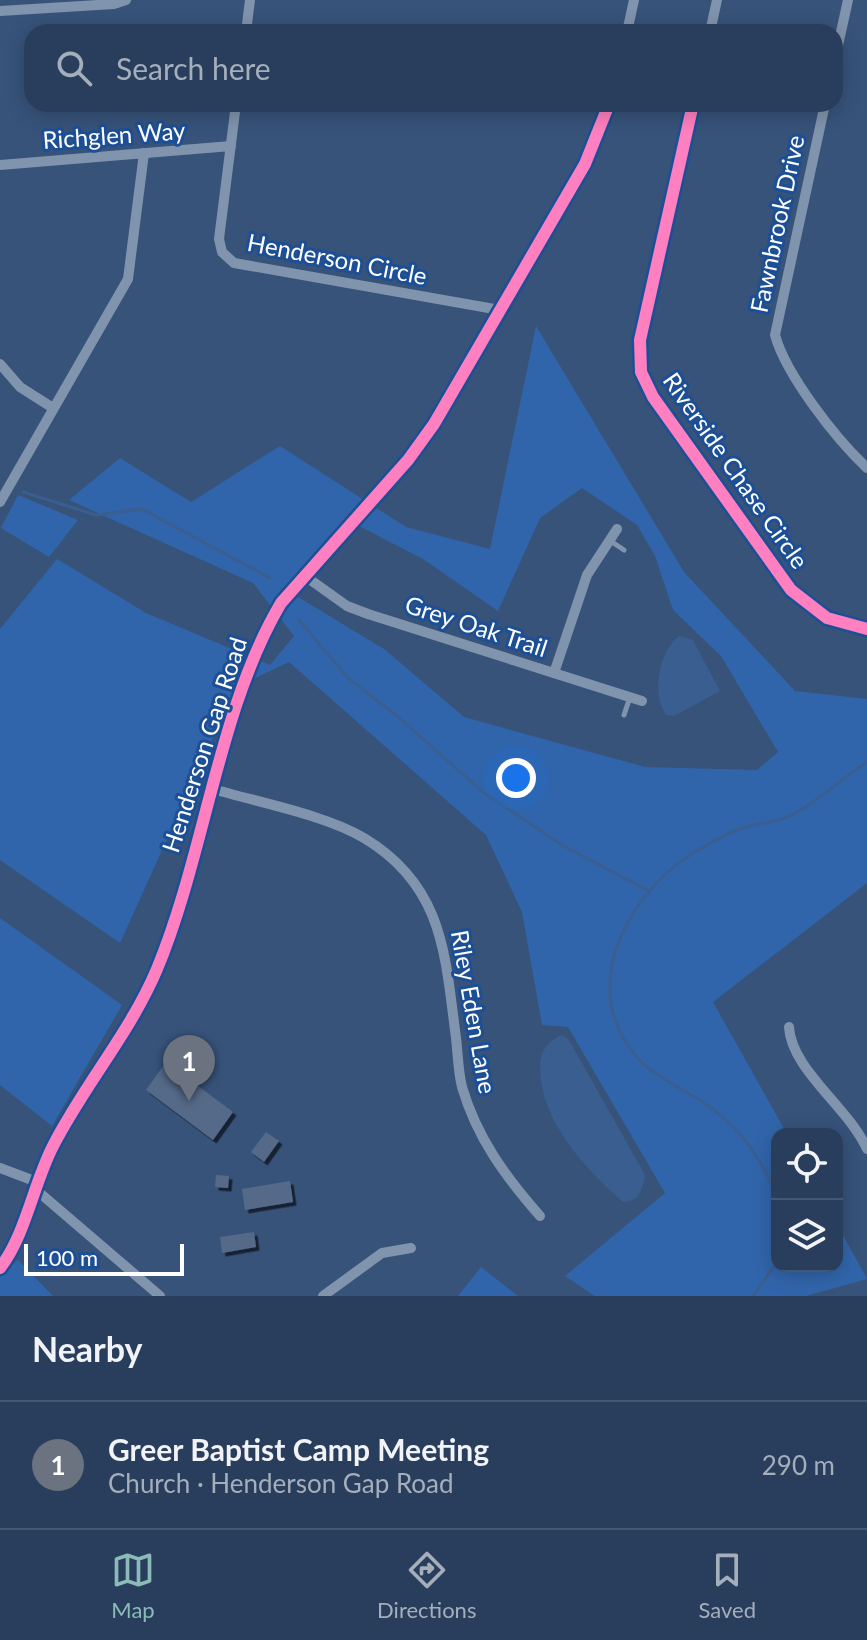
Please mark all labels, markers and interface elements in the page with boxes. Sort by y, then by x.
search box [24,24,843,112]
icon: search [52,46,96,90]
text: Search here [116,50,271,86]
street label: Richglen Way [42,115,187,154]
street label: Fawnbrook Drive [744,132,809,315]
street label: Henderson Circle [245,227,429,290]
street label: Riverside Chase Circle [658,366,815,574]
street label: Grey Oak Trail [402,589,551,662]
street label: Henderson Gap Road [155,633,252,856]
your location [496,758,536,798]
street label: Riley Eden Lane [446,928,503,1096]
pin: 1 [163,1035,215,1101]
map controls [771,1128,843,1272]
button: locate [771,1128,843,1200]
button: layers [771,1200,843,1272]
scale bar [24,1240,184,1276]
text: 100 m [36,1244,98,1271]
text: Nearby [32,1328,143,1369]
text: Greer Baptist Camp Meeting [108,1431,489,1467]
text: 1 [50,1449,66,1481]
text: 290 m [762,1449,835,1481]
text: Church · Henderson Gap Road [108,1467,454,1499]
tab: Map [111,1548,155,1623]
tab: Directions [377,1548,476,1623]
tab: Saved [698,1548,756,1623]

